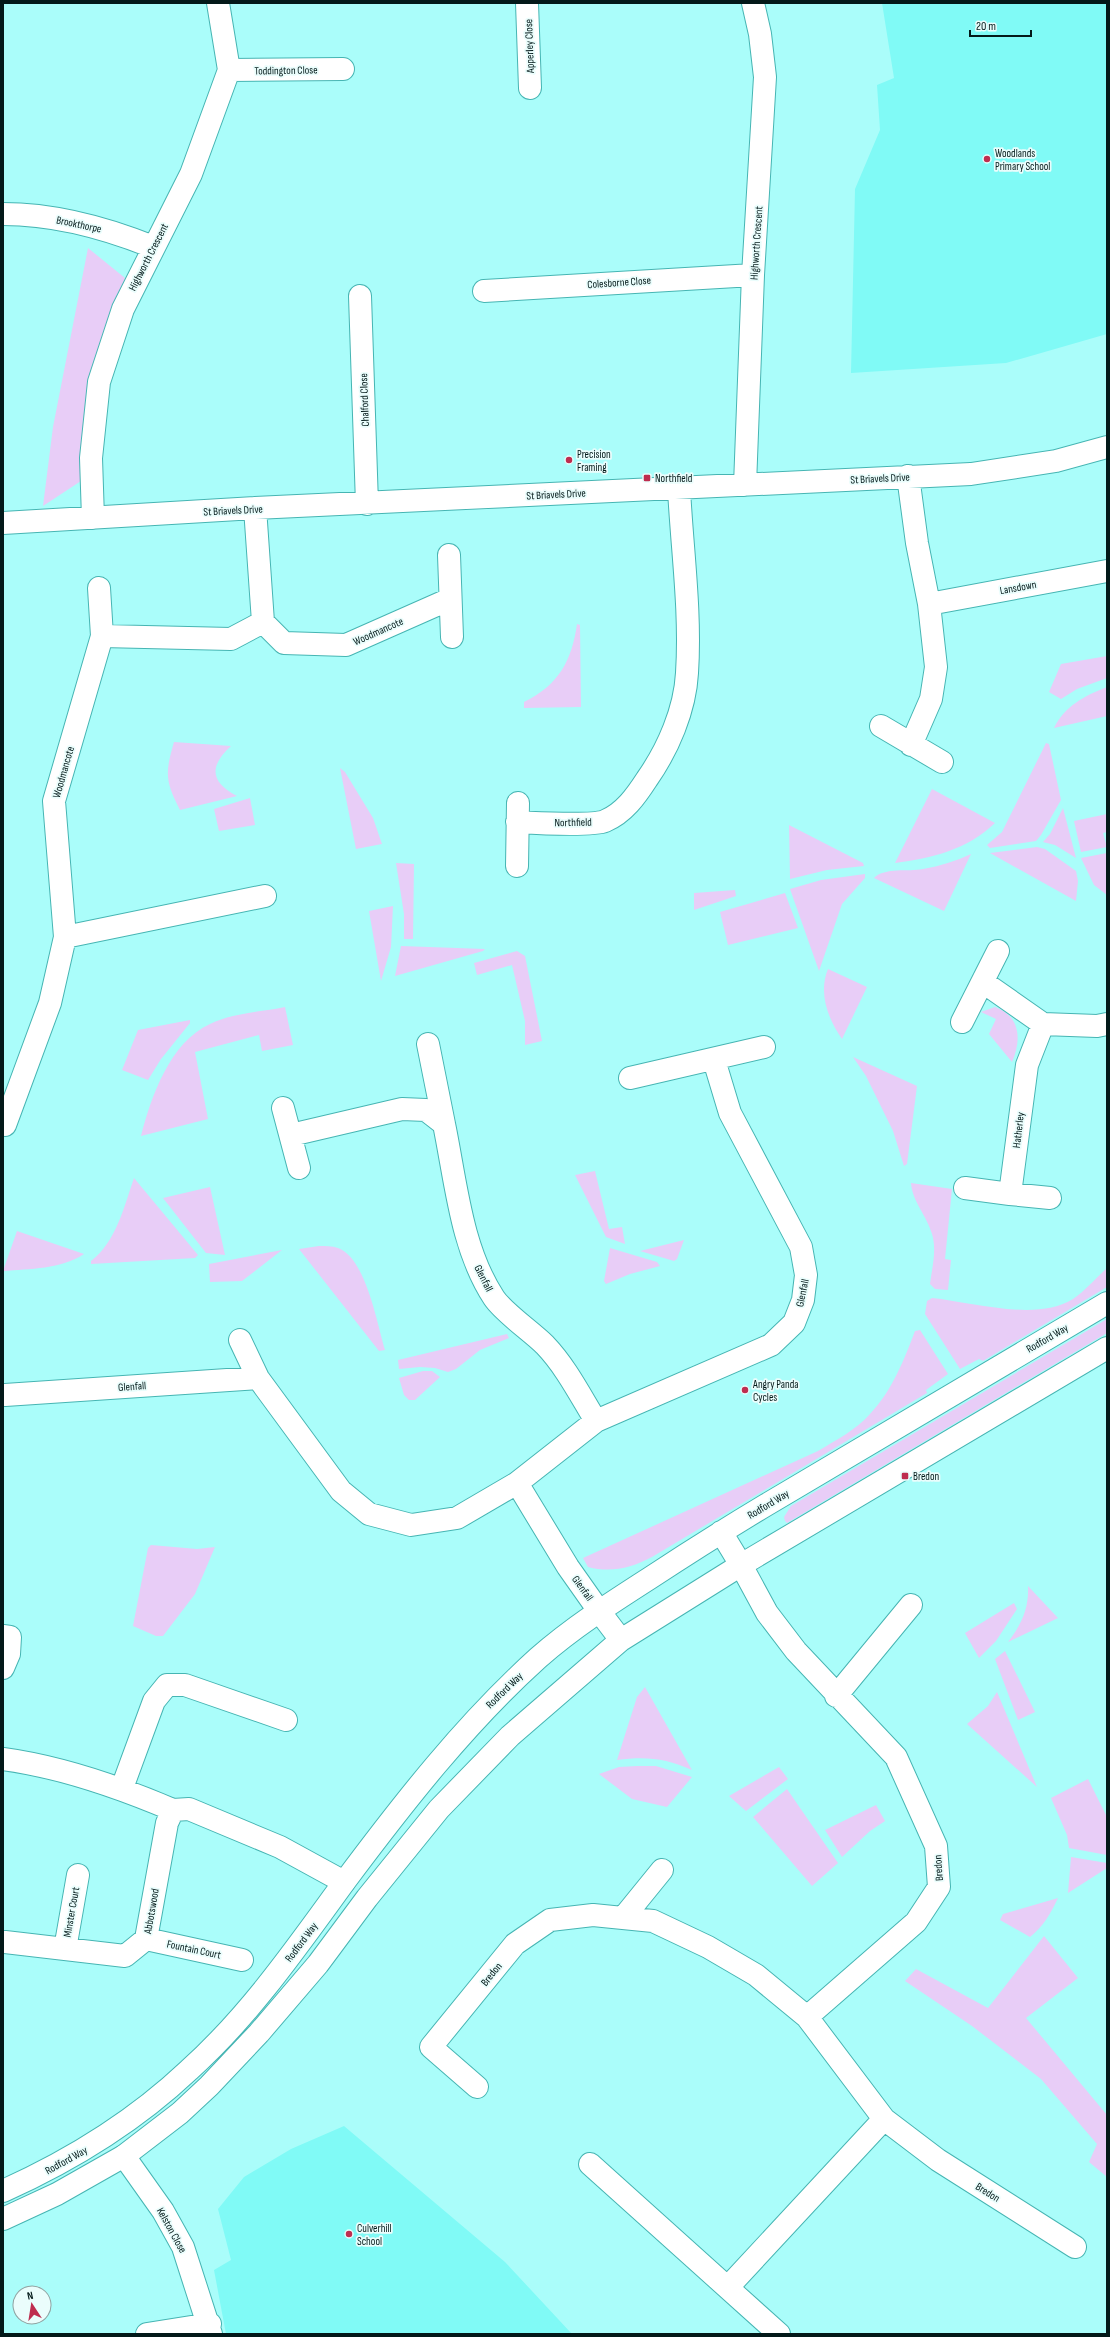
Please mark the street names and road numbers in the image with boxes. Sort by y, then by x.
street label: Apperley Close [522,19,537,74]
street label: Toddington Close [254,63,318,78]
street label: Highworth Crescent [747,205,766,280]
street label: Brookthorpe [55,213,103,236]
street label: Highworth Crescent [126,221,171,293]
street label: Colesborne Close [587,274,651,291]
street label: Chalford Close [357,373,372,427]
street label: St Briavels Drive [850,470,910,487]
street label: St Briavels Drive [526,486,586,503]
street label: St Briavels Drive [203,502,263,519]
street label: Lansdown [999,578,1038,597]
street label: Woodmancote [351,615,405,648]
street label: Woodmancote [50,745,77,800]
street label: Northfield [554,816,592,829]
street label: Hatherley [1010,1111,1027,1149]
street label: Glenfall [471,1263,496,1294]
street label: Glenfall [793,1278,812,1308]
street label: Rodford Way [1024,1321,1071,1356]
street label: Glenfall [118,1379,146,1394]
street label: Rodford Way [745,1487,792,1522]
street label: Glenfall [569,1573,596,1603]
street label: Rodford Way [483,1669,526,1711]
street label: Bredon [931,1854,946,1881]
street label: Minster Court [61,1885,82,1938]
street label: Abbotswood [141,1887,162,1936]
street label: Rodford Way [282,1919,321,1965]
street label: Fountain Court [166,1937,223,1962]
street label: Bredon [478,1960,505,1989]
street label: Rodford Way [43,2143,90,2177]
street label: Bredon [973,2180,1003,2205]
street label: Kelston Close [154,2205,189,2255]

